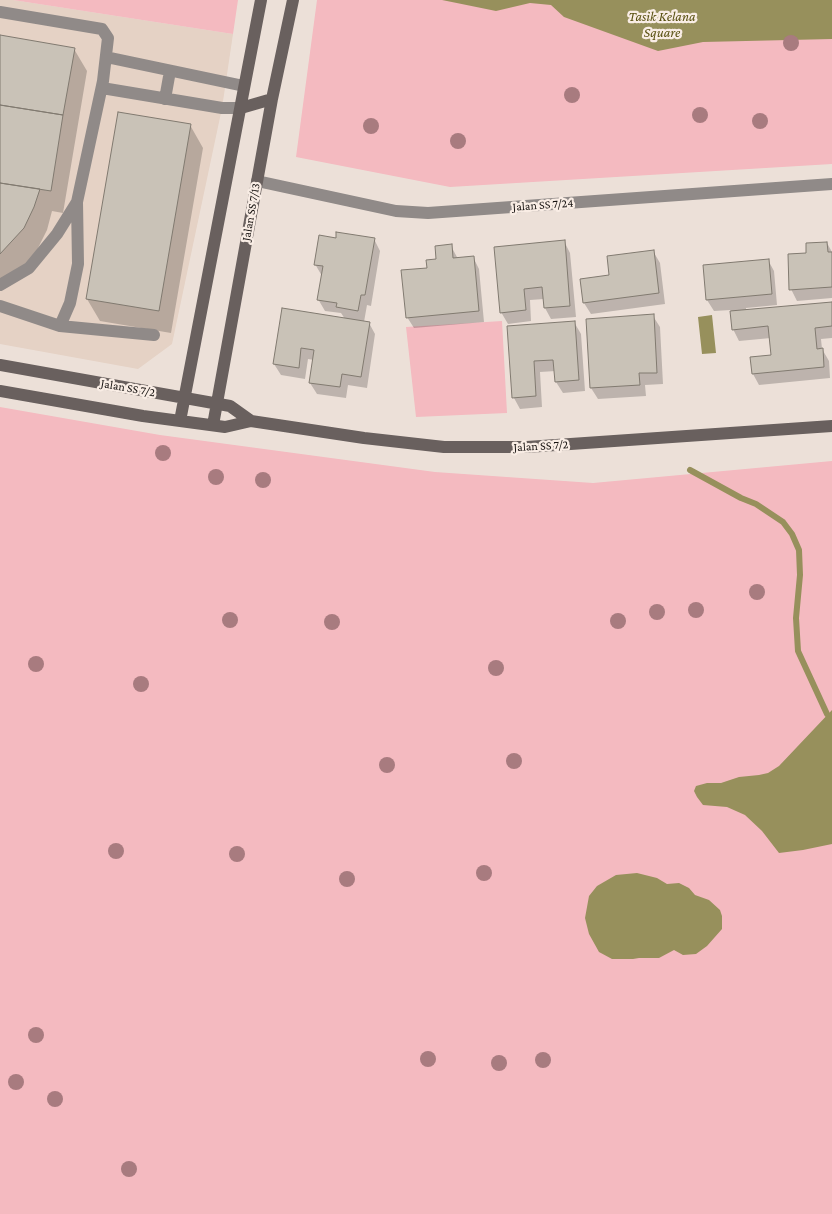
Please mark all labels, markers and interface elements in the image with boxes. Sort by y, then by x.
water label: Tasik Kelana Square [628,9,696,41]
street label: Jalan SS 7/13 [239,182,263,242]
street label: Jalan SS 7/24 [512,196,574,214]
street label: Jalan SS 7/2 [100,376,156,400]
street label: Jalan SS 7/2 [513,437,569,455]

